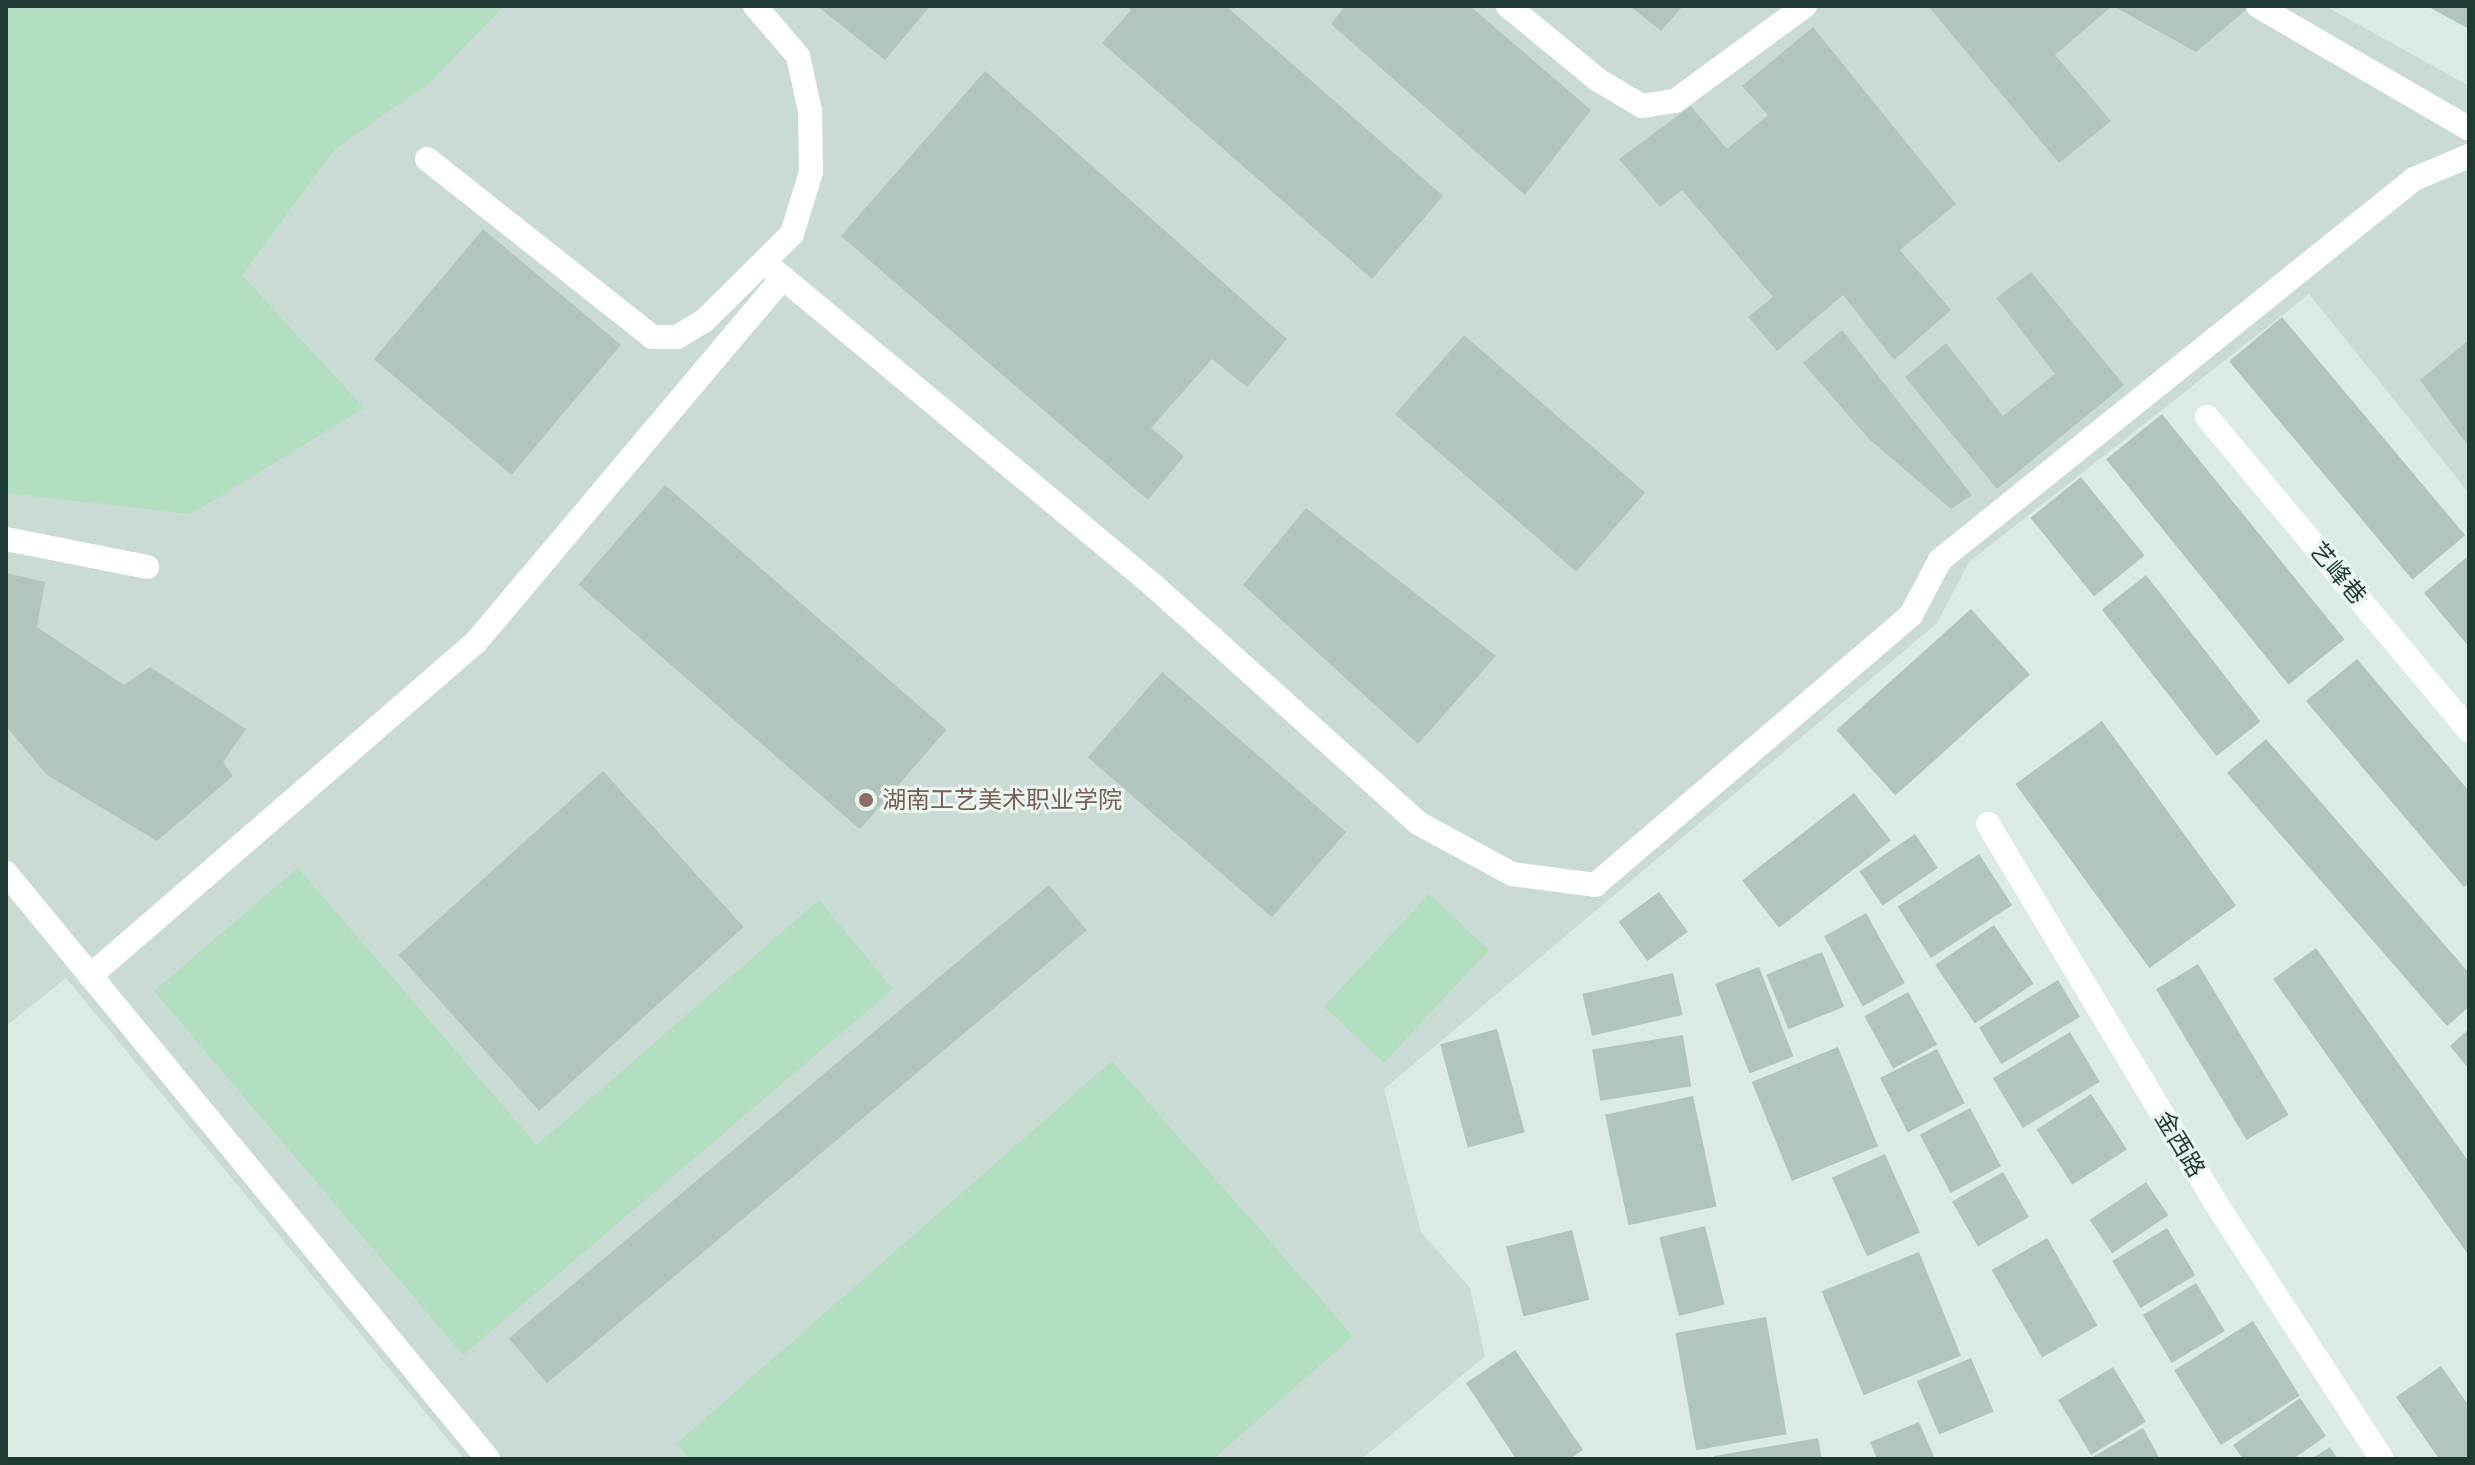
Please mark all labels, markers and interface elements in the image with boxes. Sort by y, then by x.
street label: 艺峰巷 [2304,536,2372,610]
place label: 湖南工艺美术职业学院 [882,786,1122,814]
marker: 湖南工艺美术职业学院 [857,791,875,809]
street label: 金西路 [2149,1106,2211,1182]

